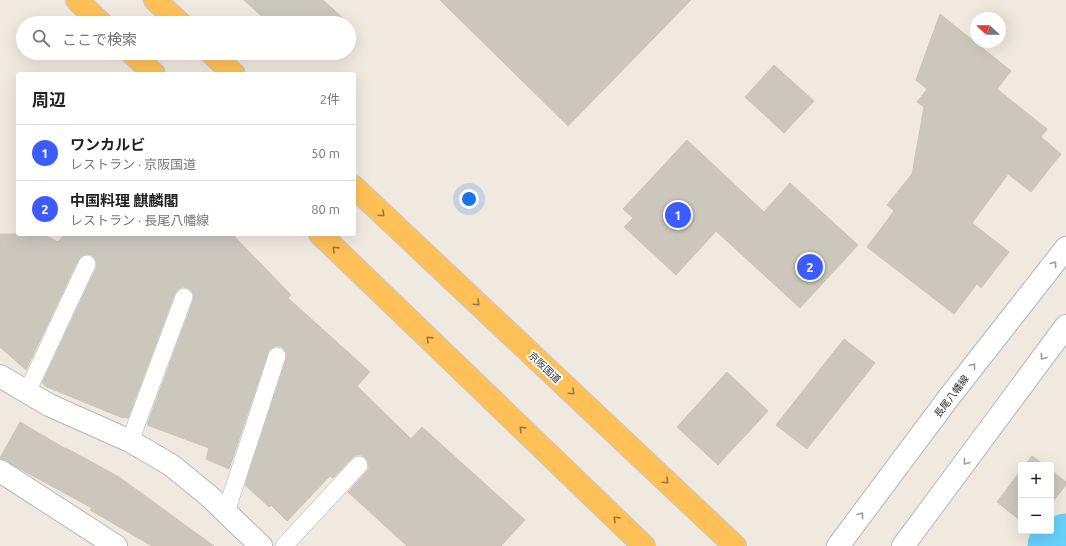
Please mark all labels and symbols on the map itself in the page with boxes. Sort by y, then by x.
north arrow [970,12,1006,48]
your location [459,189,479,209]
pin: 1 [665,200,691,230]
one-way arrow [377,209,385,217]
one-way arrow [332,246,340,253]
pin: 2 [797,252,823,282]
one-way arrow [1049,261,1056,268]
one-way arrow [472,298,480,306]
one-way arrow [426,336,434,344]
street label: 京阪国道 [526,350,563,385]
one-way arrow [1041,353,1048,360]
one-way arrow [969,364,976,371]
street label: 長尾八幡線 [932,373,971,420]
one-way arrow [567,387,575,395]
one-way arrow [520,427,527,434]
one-way arrow [963,457,970,464]
one-way arrow [661,476,669,484]
one-way arrow [857,512,864,519]
one-way arrow [613,516,621,524]

